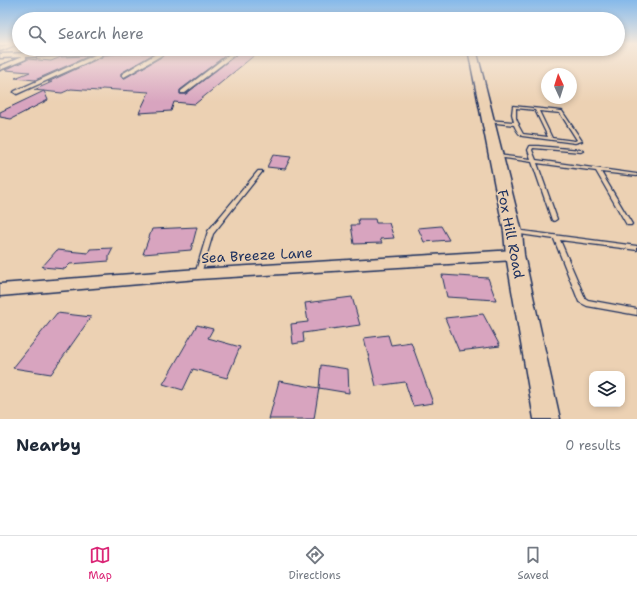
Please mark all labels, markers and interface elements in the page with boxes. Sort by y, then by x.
search box [12,12,625,56]
icon: search [26,23,48,45]
text: Search here [58,24,144,44]
north arrow [541,68,577,104]
street label: Fox Hill Road [494,188,528,280]
street label: Sea Breeze Lane [201,243,313,267]
map controls [589,371,625,407]
button: layers [589,371,625,407]
text: Nearby [16,434,81,456]
text: 0 results [565,437,621,454]
tab: Map [88,544,112,583]
tab: Directions [288,544,341,583]
tab: Saved [517,544,549,583]

